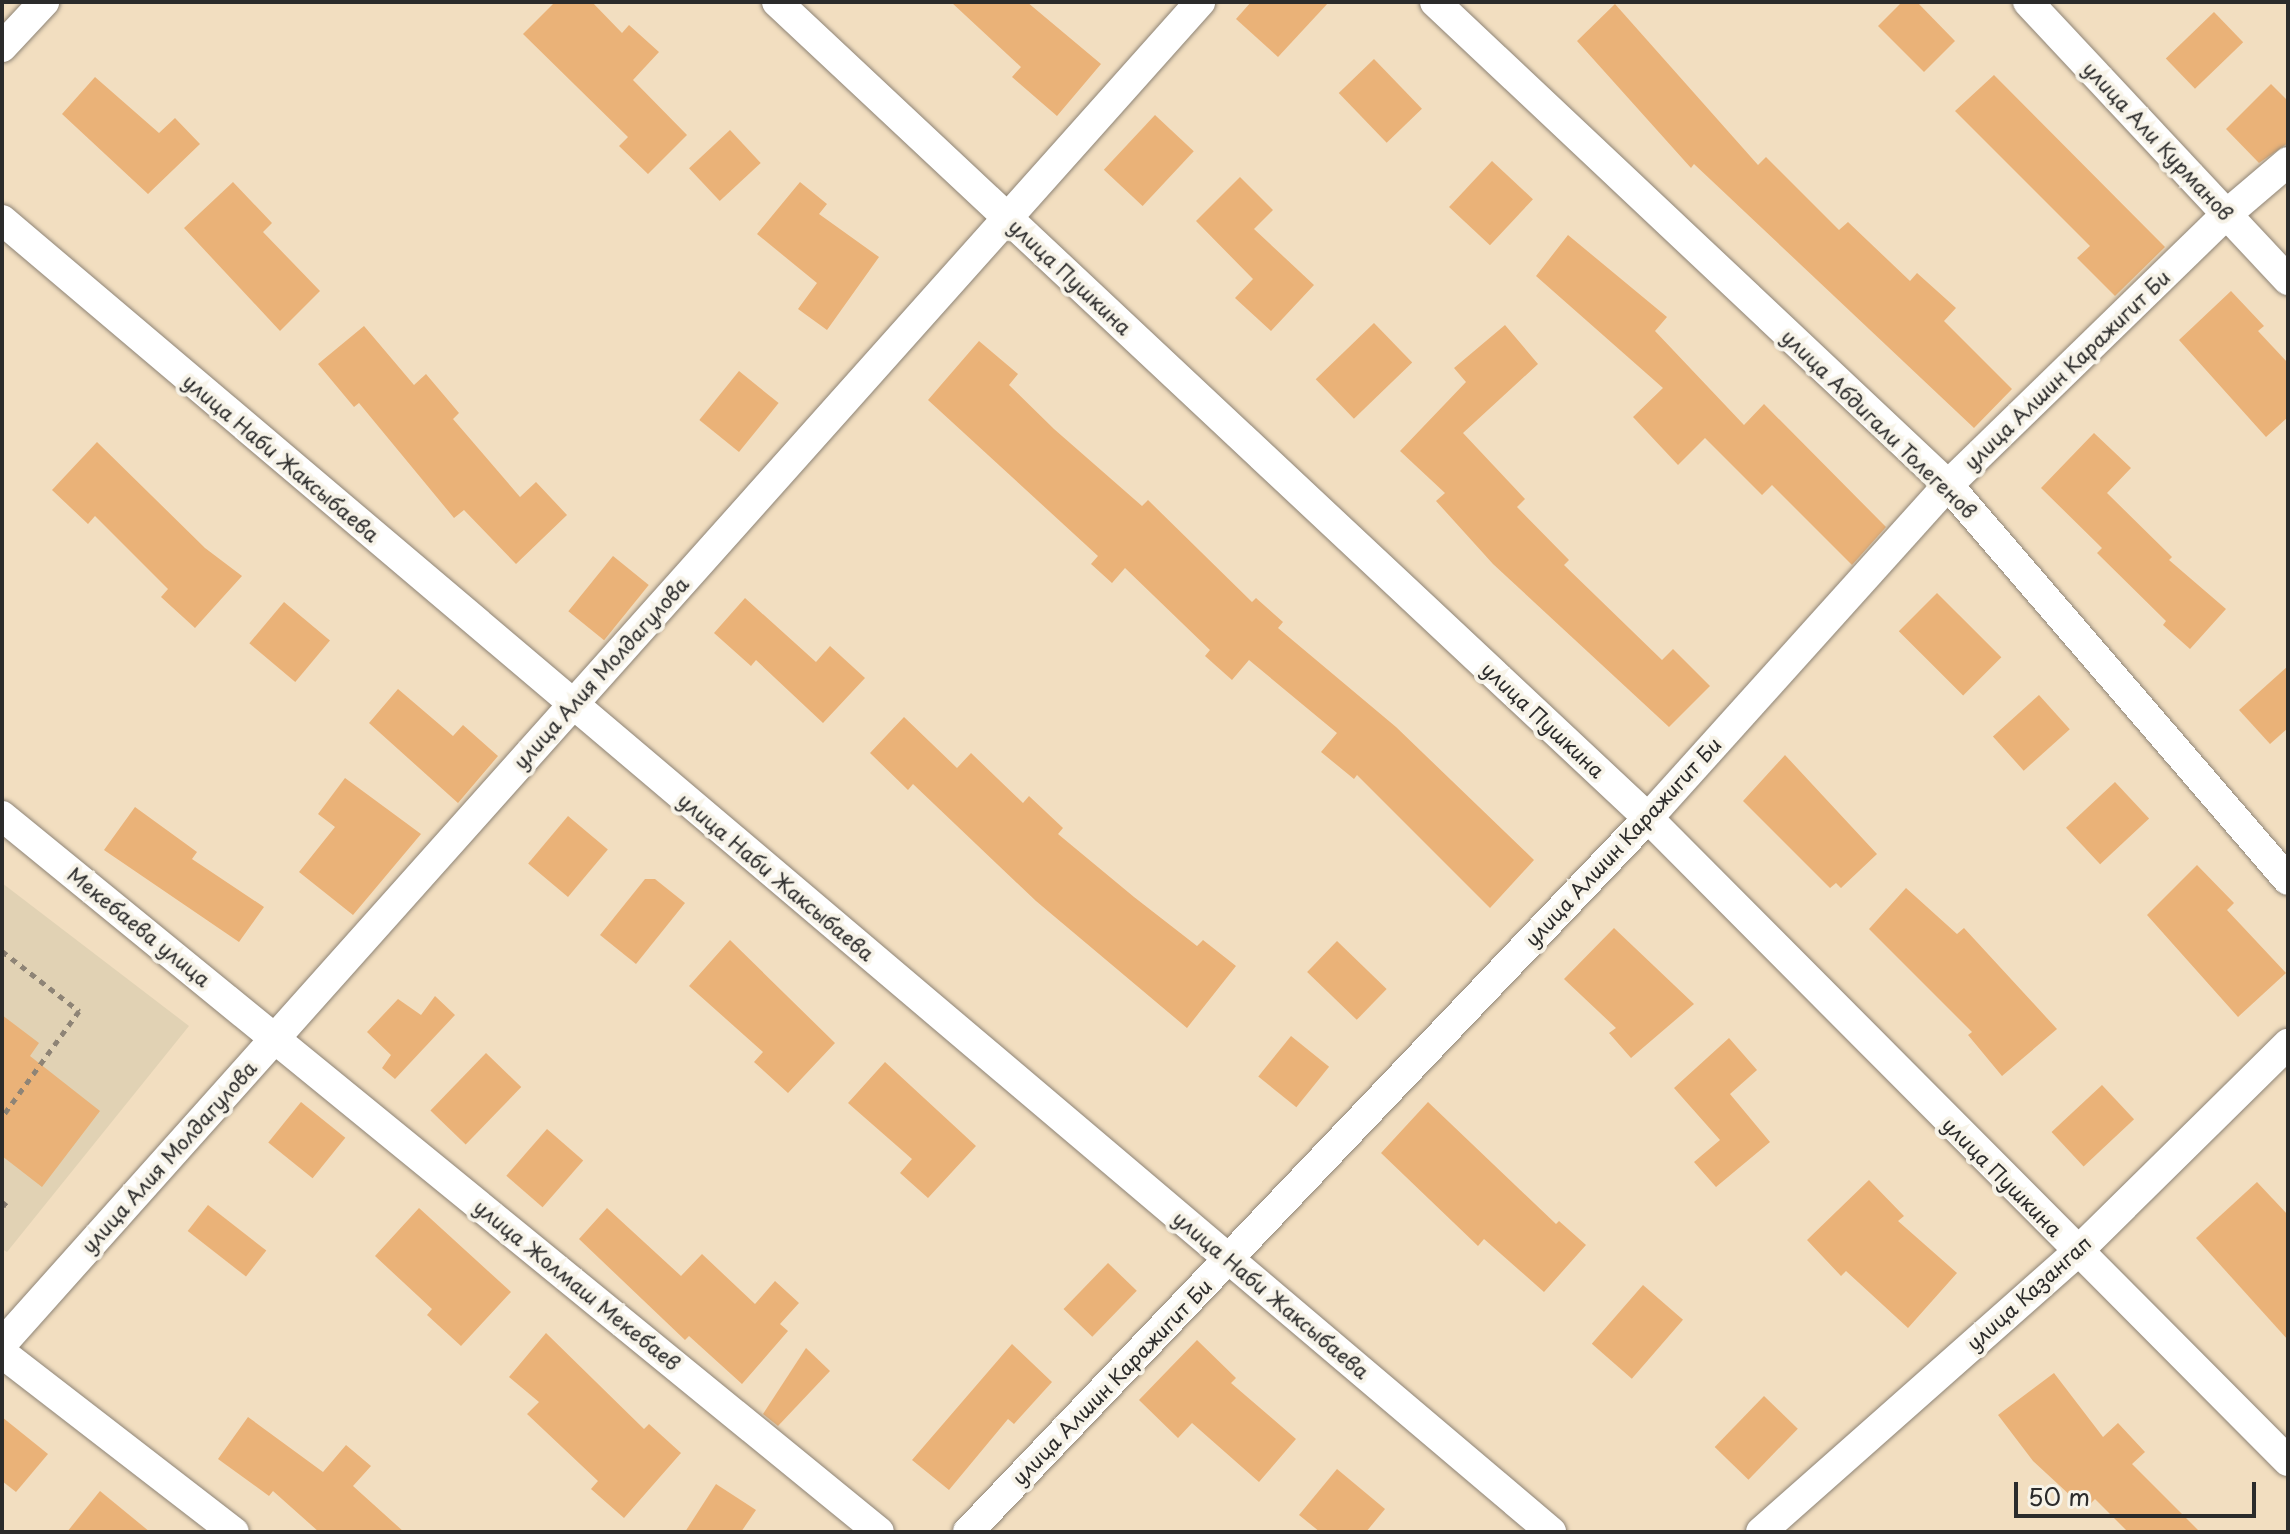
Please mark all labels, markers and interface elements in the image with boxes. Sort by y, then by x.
street label: улица Али Курманов [2078,56,2238,226]
street label: улица Пушкина [1003,214,1137,340]
street label: улица Алшин Каражигит Би [1958,264,2176,476]
street label: улица Абдигали Толегенов [1776,324,1982,524]
street label: улица Наби Жаксыбаева [178,369,384,547]
street label: улица Алия Молдагулова [508,572,694,774]
street label: улица Пушкина [1476,657,1610,783]
street label: улица Алшин Каражигит Би [1519,732,1727,952]
street label: улица Наби Жаксыбаева [673,788,879,966]
street label: Мекебаева улица [62,862,216,992]
street label: улица Алия Молдагулова [76,1056,262,1258]
street label: улица Пушкина [1937,1112,2067,1242]
street label: улица Жолмаш Мекебаев [469,1194,685,1376]
street label: улица Наби Жаксыбаева [1168,1206,1374,1384]
street label: улица Казангап [1962,1231,2096,1355]
street label: улица Алшин Каражигит Би [1006,1273,1218,1491]
scale bar [2018,1466,2260,1516]
text: 50 m [2028,1478,2090,1514]

